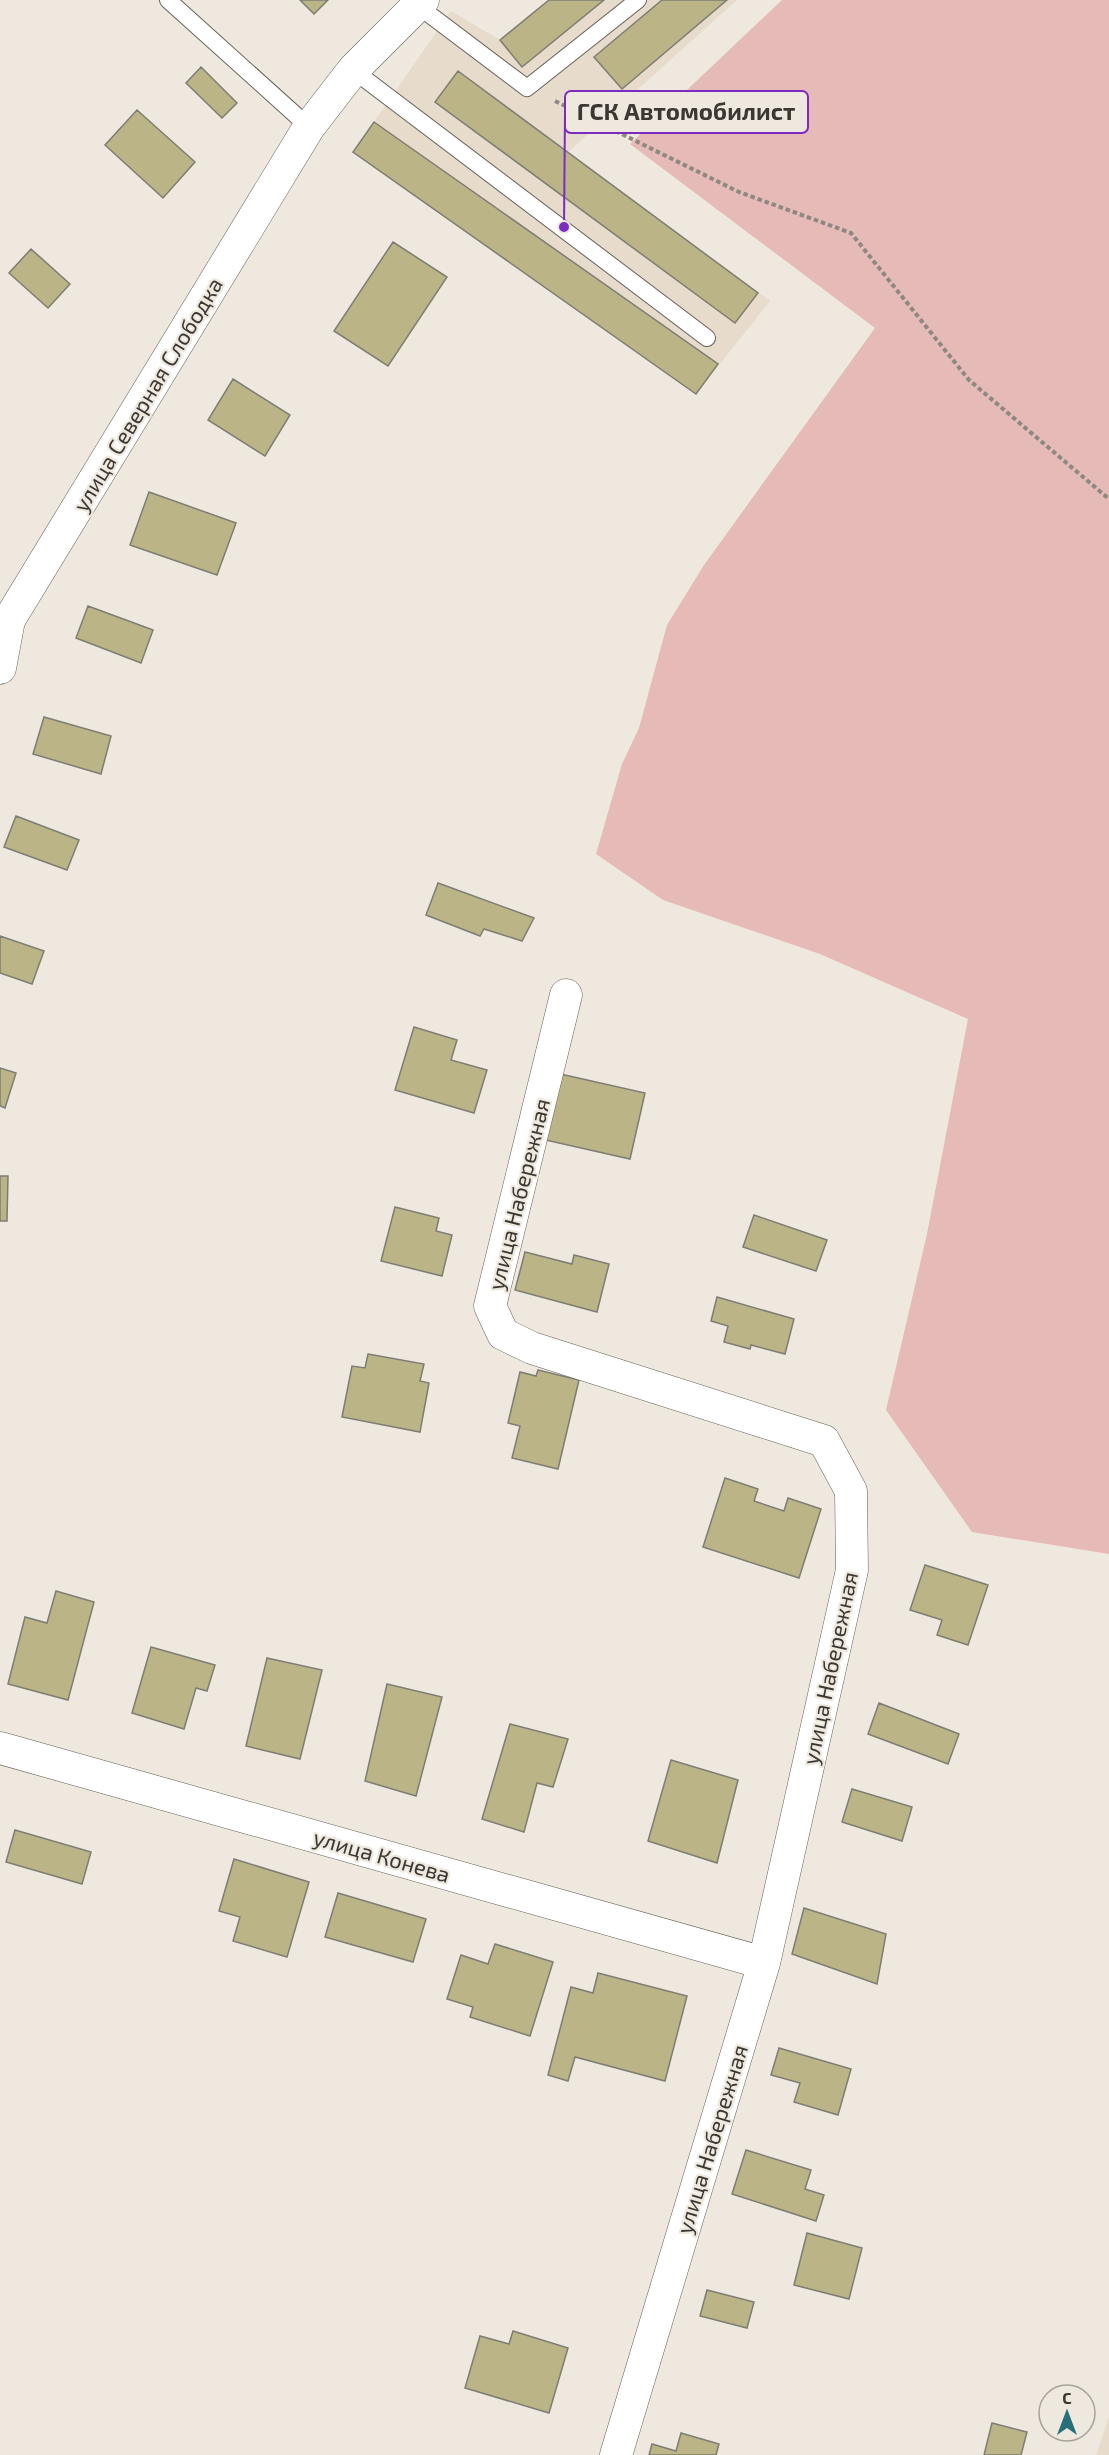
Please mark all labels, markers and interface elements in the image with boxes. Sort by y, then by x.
callout: ГСК Автомобилист [565,91,808,133]
text: ГСК Автомобилист [577,96,795,125]
street label: улица Северная Слободка [67,272,228,516]
street label: улица Набережная [482,1096,555,1293]
street label: улица Набережная [796,1569,863,1767]
street label: улица Конева [310,1823,453,1888]
street label: улица Набережная [670,2041,753,2237]
north arrow [1037,2383,1097,2443]
text: С [1062,2388,1072,2407]

